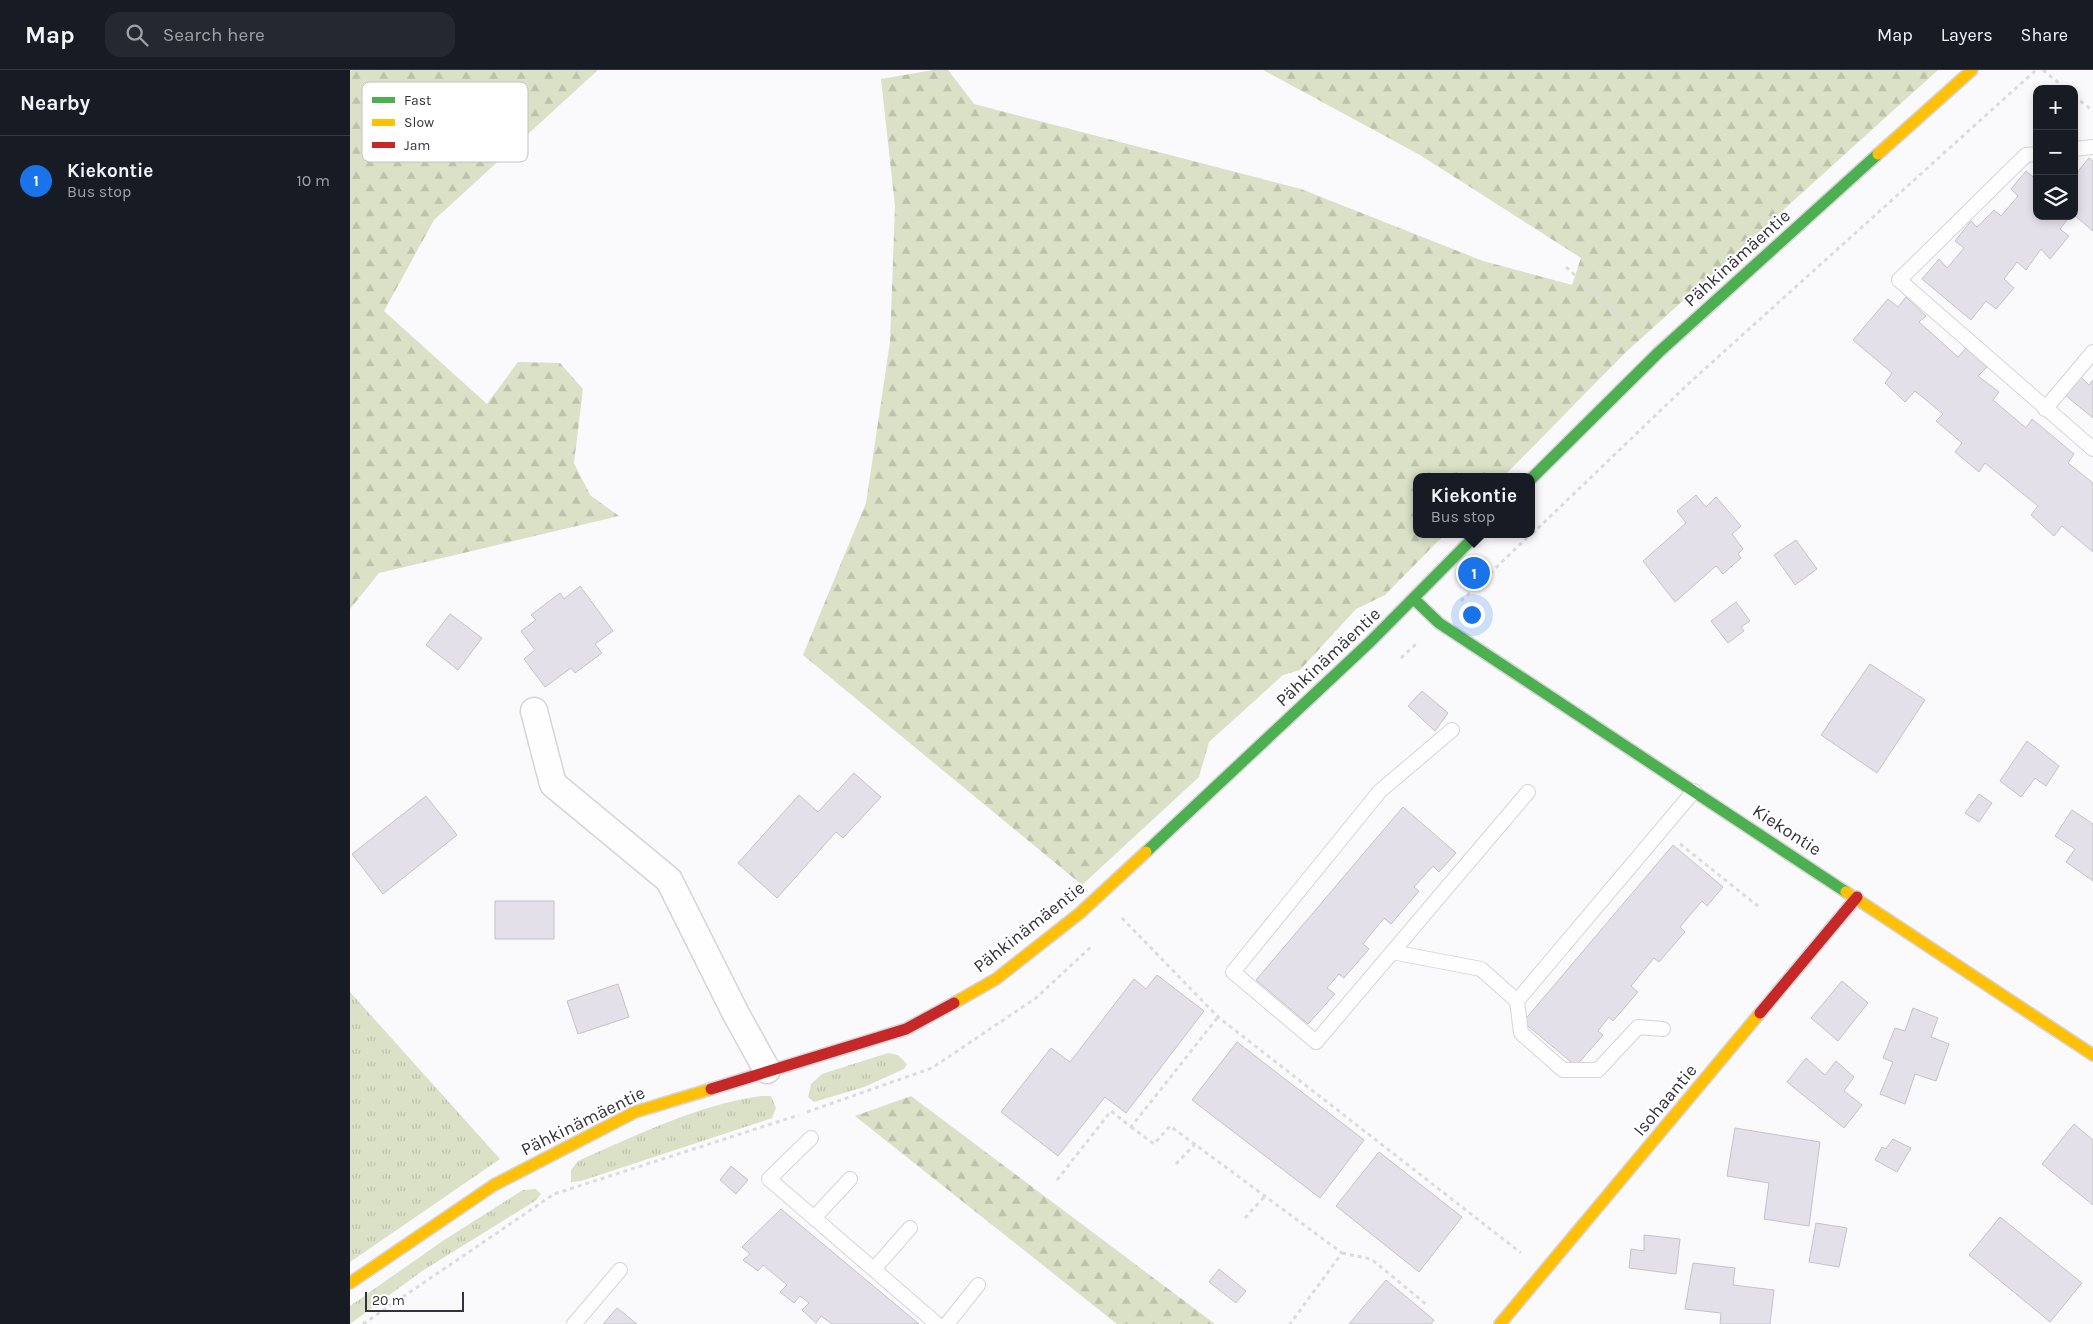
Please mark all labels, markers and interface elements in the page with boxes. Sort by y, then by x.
search box [105,12,455,57]
text: Map [25,21,75,49]
icon: search [123,21,151,49]
text: Search here [163,24,265,46]
text: Map [1877,24,1913,46]
text: Layers [1941,24,1993,46]
text: Share [2021,24,2068,46]
legend [362,82,528,162]
map controls [2033,85,2078,220]
button: + [2033,85,2078,130]
text: Nearby [20,91,90,115]
text: Fast [404,92,431,109]
text: Slow [404,114,434,131]
button: − [2033,130,2078,175]
text: Jam [404,137,430,154]
text: Kiekontie [67,160,153,182]
text: 1 [33,171,39,190]
text: 10 m [296,171,330,190]
button: layers [2033,175,2078,220]
text: Bus stop [67,182,131,201]
street label: Pähkinämäentie [1679,205,1795,311]
popup [1413,473,1535,538]
text: Kiekontie [1431,485,1517,507]
text: Bus stop [1431,507,1495,526]
pin: 1 [1458,554,1490,592]
your location [1459,602,1485,628]
street label: Pähkinämäentie [1271,603,1385,711]
street label: Kiekontie [1748,800,1826,860]
street label: Pähkinämäentie [969,877,1089,977]
street label: Isohaantie [1629,1060,1701,1140]
street label: Pähkinämäentie [517,1081,649,1161]
scale bar [365,1289,464,1312]
text: 20 m [372,1292,405,1309]

